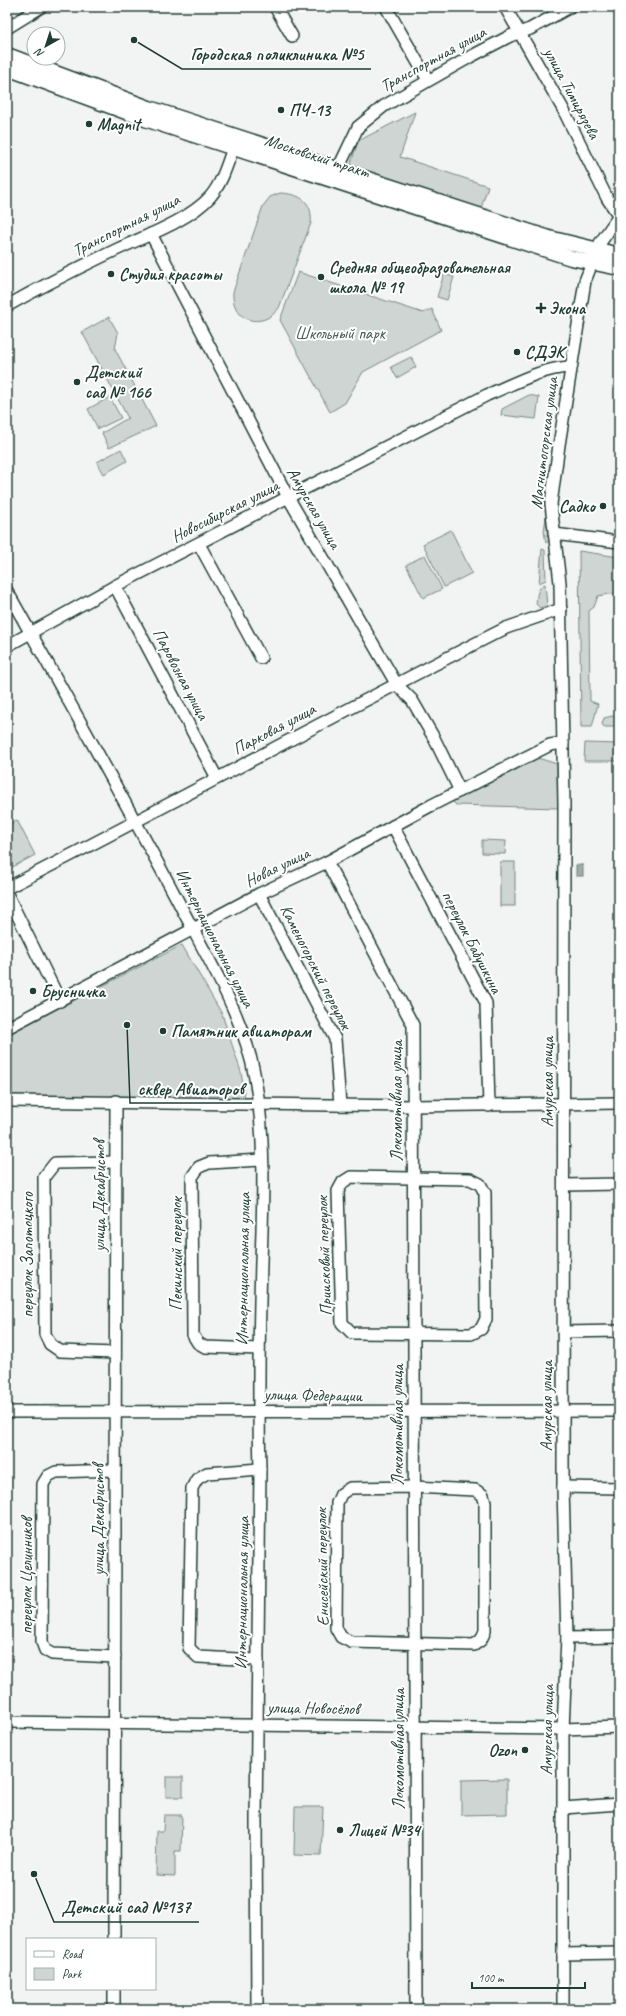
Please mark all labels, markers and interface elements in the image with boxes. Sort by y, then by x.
street label: Транспортная улица [377,21,491,97]
north arrow [26,26,66,66]
callout: Городская поликлиника №5 [182,39,371,69]
text: Городская поликлиника №5 [191,43,366,65]
street label: улица Тимирязева [538,43,605,144]
text: N [31,45,47,61]
place label: ПЧ-13 [289,100,332,121]
marker: ПЧ-13 [276,105,286,115]
place label: Magnit [97,114,142,135]
marker: Magnit [84,119,94,129]
street label: Московский тракт [262,129,373,183]
street label: Транспортная улица [69,188,184,261]
place label: Средняя общеобразовательная школа № 19 [329,257,511,298]
place label: Студия красоты [119,264,223,285]
marker: Студия красоты [106,269,116,279]
marker: Средняя общеобразовательная школа № 19 [316,272,326,282]
place label: Экона [549,298,587,319]
marker: Экона [536,303,546,313]
park label: Школьный парк [295,323,387,344]
place label: СДЭК [525,342,567,363]
marker: СДЭК [512,347,522,357]
place label: Детский сад № 166 [85,362,152,403]
street label: Магнитогорская улица [526,374,563,510]
marker: Детский сад № 166 [72,377,82,387]
street label: Амурская улица [282,464,347,554]
street label: Новосибирская улица [168,474,284,547]
place label: Садко [559,496,597,517]
marker: Садко [598,501,608,511]
street label: Паровозная улица [148,625,214,724]
street label: Парковая улица [229,698,320,760]
street label: Новая улица [241,841,315,892]
street label: Интернациональная улица [171,865,260,1012]
street label: переулок Бабушкина [437,887,507,998]
street label: Каменогорский переулок [275,901,357,1035]
place label: Брусничка [41,981,107,1002]
marker: Брусничка [28,986,38,996]
place label: Памятник авиаторам [171,1021,312,1042]
marker: Памятник авиаторам [158,1026,168,1036]
street label: Амурская улица [537,1035,558,1127]
street label: Локомотивная улица [386,1038,407,1162]
callout: сквер Авиаторов [130,1073,252,1103]
text: сквер Авиаторов [138,1078,247,1100]
street label: улица Декабристов [89,1137,110,1253]
street label: переулок Запотоцкого [17,1191,38,1318]
street label: Интернациональная улица [231,1191,255,1346]
street label: Приисковый переулок [311,1194,337,1316]
street label: Пекинский переулок [166,1196,187,1311]
street label: Амурская улица [536,1359,557,1451]
street label: Локомотивная улица [387,1362,408,1486]
street label: улица Федерации [263,1384,364,1406]
street label: улица Декабристов [88,1461,109,1577]
street label: Енисейский переулок [310,1506,334,1626]
street label: переулок Целинников [16,1514,37,1634]
street label: Интернациональная улица [230,1515,254,1670]
street label: Амурская улица [536,1683,558,1775]
street label: Локомотивная улица [388,1686,409,1810]
street label: улица Новосёлов [266,1697,362,1719]
place label: Ozon [489,1740,518,1761]
marker: Ozon [520,1745,530,1755]
place label: Лицей №34 [348,1820,422,1841]
marker: Лицей №34 [335,1825,345,1835]
callout: Детский сад №137 [54,1892,199,1922]
text: Детский сад №137 [62,1896,192,1918]
legend [26,1938,156,1990]
text: Road [62,1946,84,1962]
scale bar [472,1964,585,1990]
text: Park [62,1966,83,1982]
text: 100 m [478,1970,505,1986]

